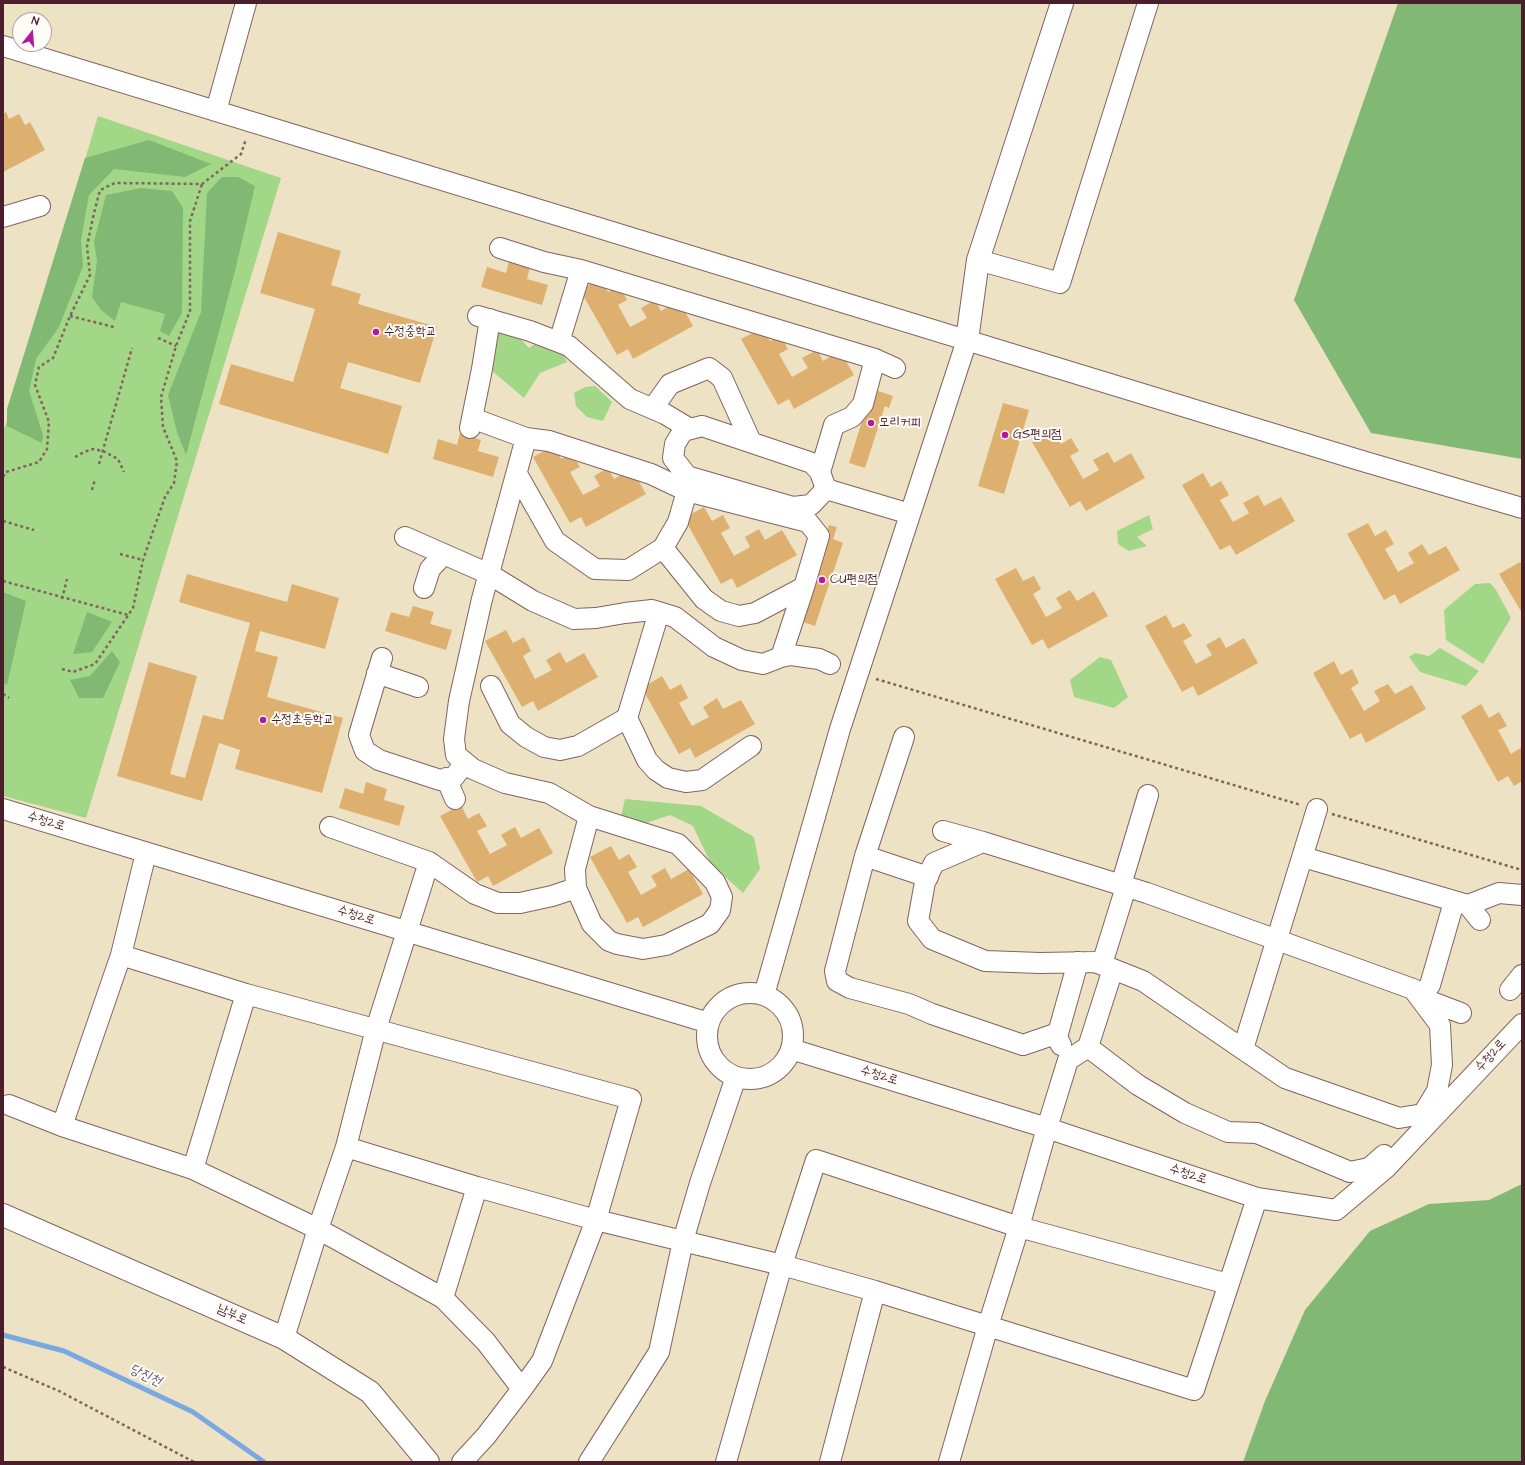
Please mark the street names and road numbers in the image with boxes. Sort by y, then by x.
street label: 수청2로 [25,809,67,835]
street label: 수청2로 [335,903,377,929]
street label: 수청2로 [1472,1036,1510,1076]
street label: 수청2로 [858,1063,900,1089]
street label: 수청2로 [1167,1162,1209,1188]
street label: 남부로 [214,1301,250,1329]

